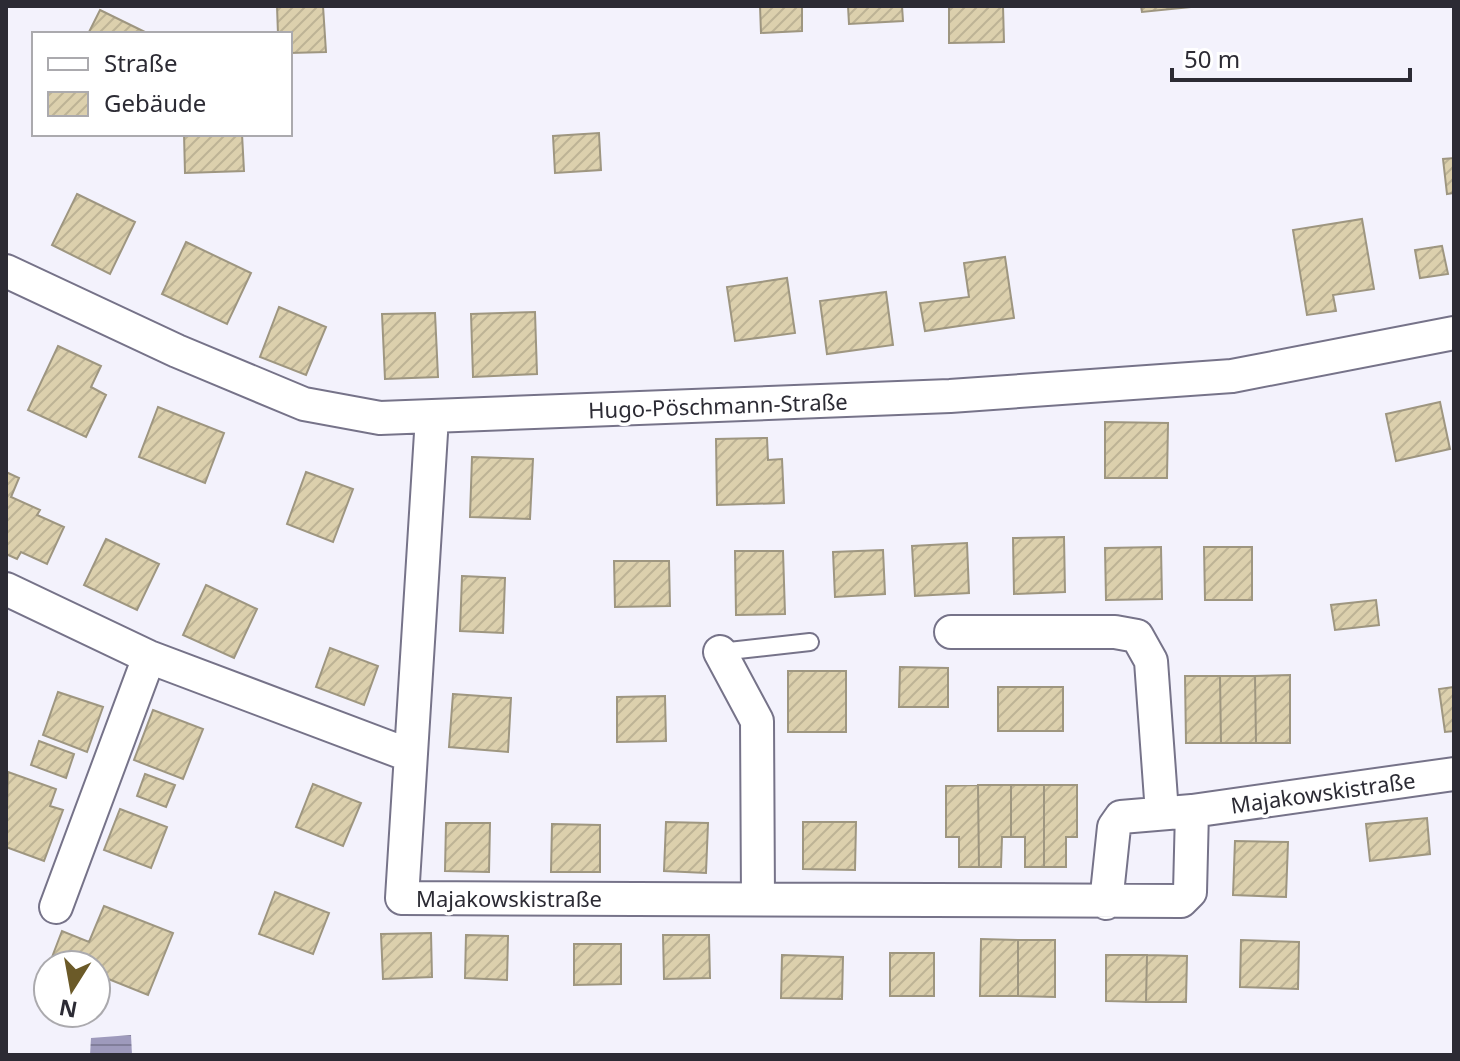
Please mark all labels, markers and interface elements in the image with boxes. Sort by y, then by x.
legend [32,32,292,136]
scale bar [1172,32,1410,82]
text: 50 m [1184,42,1240,75]
text: Straße [104,46,177,79]
text: Gebäude [104,86,206,119]
street label: Hugo-Pöschmann-Straße [588,385,848,425]
street label: Majakowskistraße [1229,764,1417,820]
street label: Majakowskistraße [416,883,602,913]
north arrow [32,949,112,1029]
text: N [56,993,80,1026]

